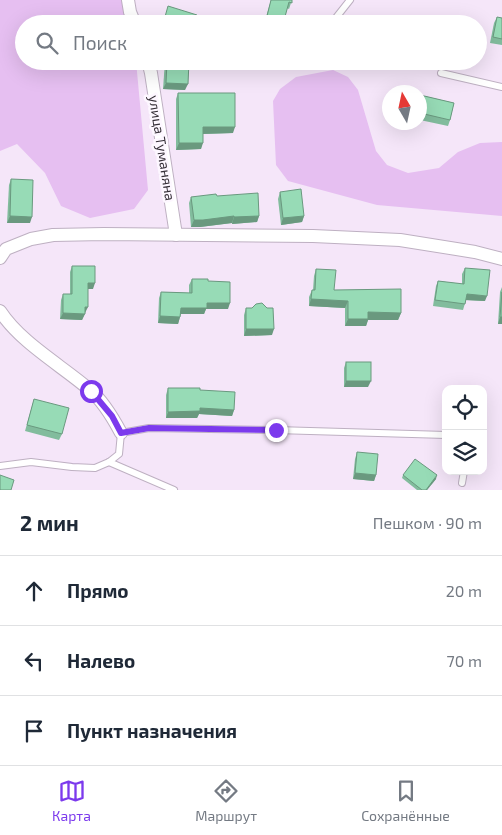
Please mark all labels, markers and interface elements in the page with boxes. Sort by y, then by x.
search box [15,15,487,70]
icon: search [33,29,61,57]
text: Поиск [73,31,127,54]
north arrow [382,85,427,130]
street label: улица Туманяна [146,94,179,202]
route start [80,380,103,403]
map controls [442,385,487,475]
button: locate [442,385,487,430]
route end [265,419,288,442]
button: layers [442,430,487,475]
text: 2 мин [20,510,79,535]
text: Пешком · 90 m [373,513,482,532]
icon: ahead [20,577,48,605]
text: Прямо [67,579,129,602]
text: 20 m [446,581,482,600]
icon: left [20,647,48,675]
text: Налево [67,649,135,672]
text: 70 m [447,651,482,670]
icon: arrive [20,717,48,745]
text: Пункт назначения [67,719,237,742]
tab: Карта [52,777,91,824]
tab: Маршрут [195,777,257,824]
tab: Сохранённые [361,777,450,824]

